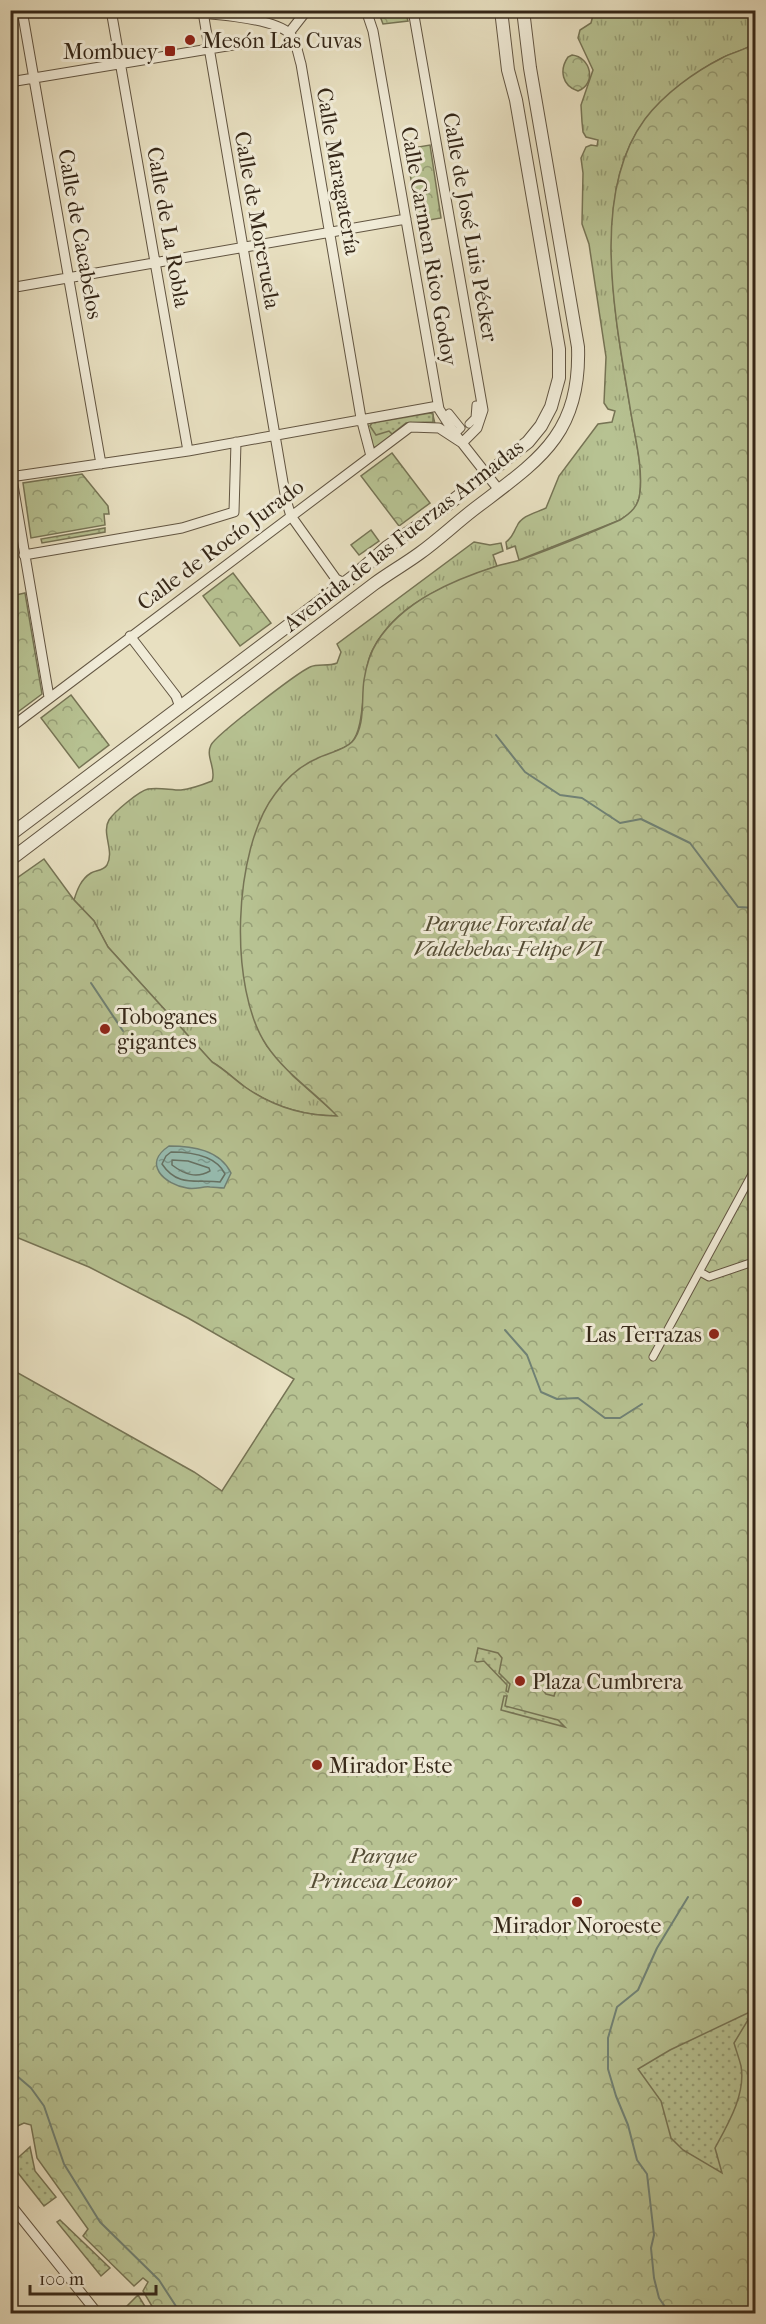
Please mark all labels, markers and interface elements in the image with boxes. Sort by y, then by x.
place label: Mesón Las Cuvas [202,28,362,54]
marker: Mesón Las Cuvas [183,33,197,47]
place label: Mombuey [63,39,159,65]
marker: Mombuey [163,44,177,58]
street label: Calle Maragatería [311,86,366,258]
street label: Calle de José Luis Pécker [437,110,503,345]
street label: Calle Carmen Rico Godoy [395,125,463,369]
street label: Calle de Moreruela [229,129,286,312]
street label: Calle de La Robla [141,145,195,310]
street label: Calle de Cacabelos [52,147,108,321]
street label: Avenida de las Fuerzas Armadas [278,434,529,638]
street label: Calle de Rocío Jurado [132,474,309,616]
park label: Parque Forestal de Valdebebas-Felipe VI [414,911,605,962]
place label: Toboganes gigantes [117,1004,217,1055]
marker: Toboganes gigantes [98,1022,112,1036]
place label: Las Terrazas [585,1322,702,1348]
marker: Las Terrazas [707,1327,721,1341]
place label: Plaza Cumbrera [532,1669,683,1695]
marker: Plaza Cumbrera [513,1674,527,1688]
place label: Mirador Este [329,1753,453,1779]
marker: Mirador Este [310,1758,324,1772]
park label: Parque Princesa Leonor [309,1843,458,1894]
marker: Mirador Noroeste [570,1895,584,1909]
place label: Mirador Noroeste [493,1913,661,1939]
scale bar [30,2258,156,2296]
text: 100 m [39,2269,84,2290]

